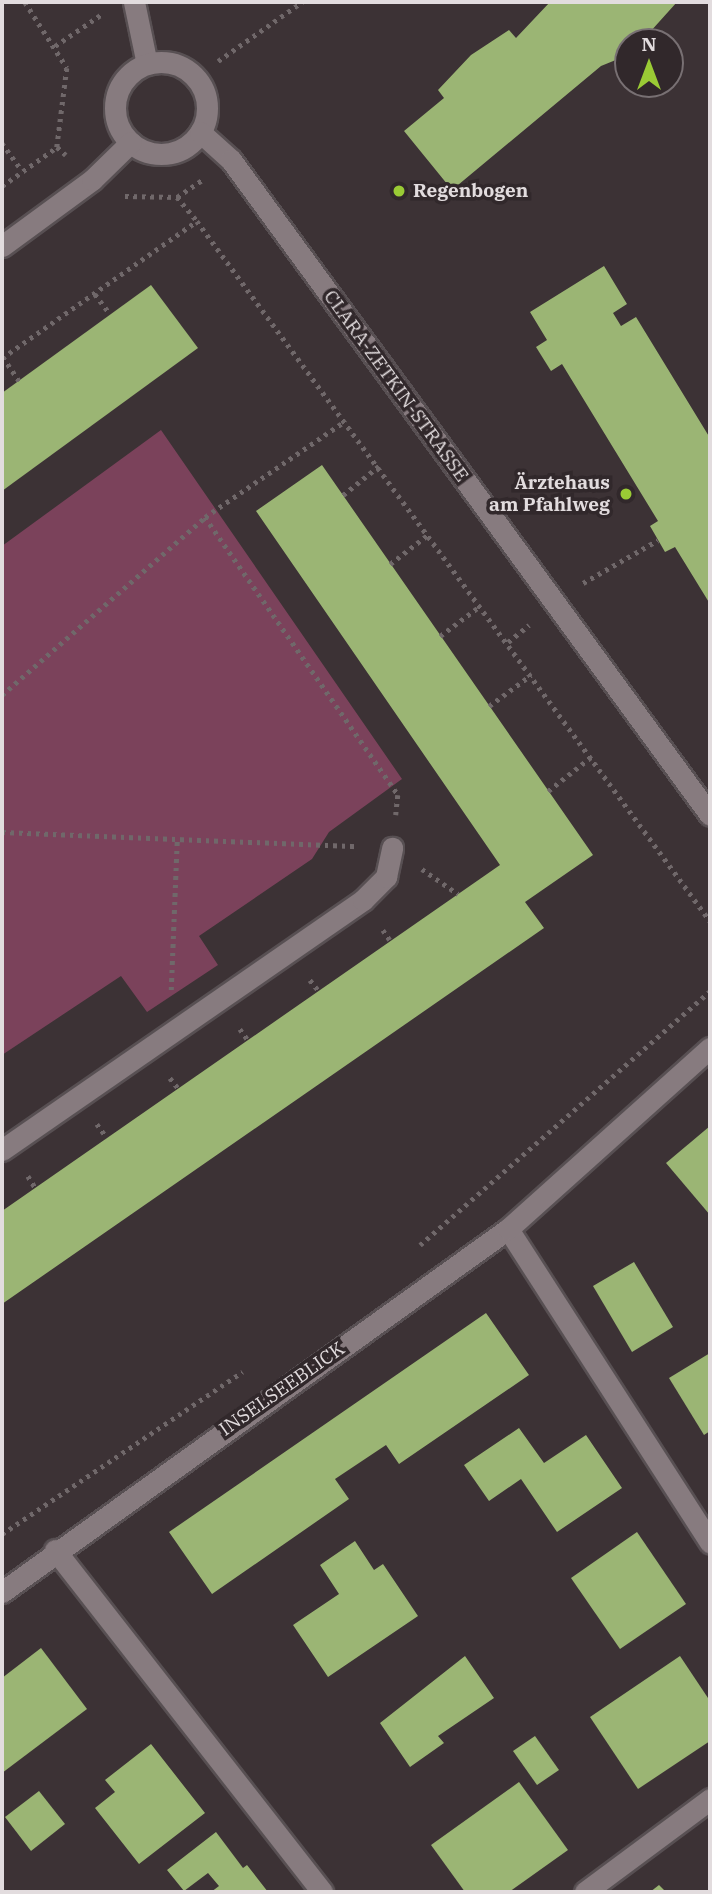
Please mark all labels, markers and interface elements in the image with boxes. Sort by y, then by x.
north arrow [614,28,684,98]
text: N [641,32,657,56]
place label: Regenbogen [413,180,528,202]
marker: Regenbogen [391,183,407,199]
street label: CLARA-ZETKIN-STRASSE [319,286,473,486]
place label: Ärztehaus am Pfahlweg [489,472,610,516]
marker: Ärztehaus am Pfahlweg [616,484,636,504]
street label: INSELSEEBLICK [215,1337,349,1441]

